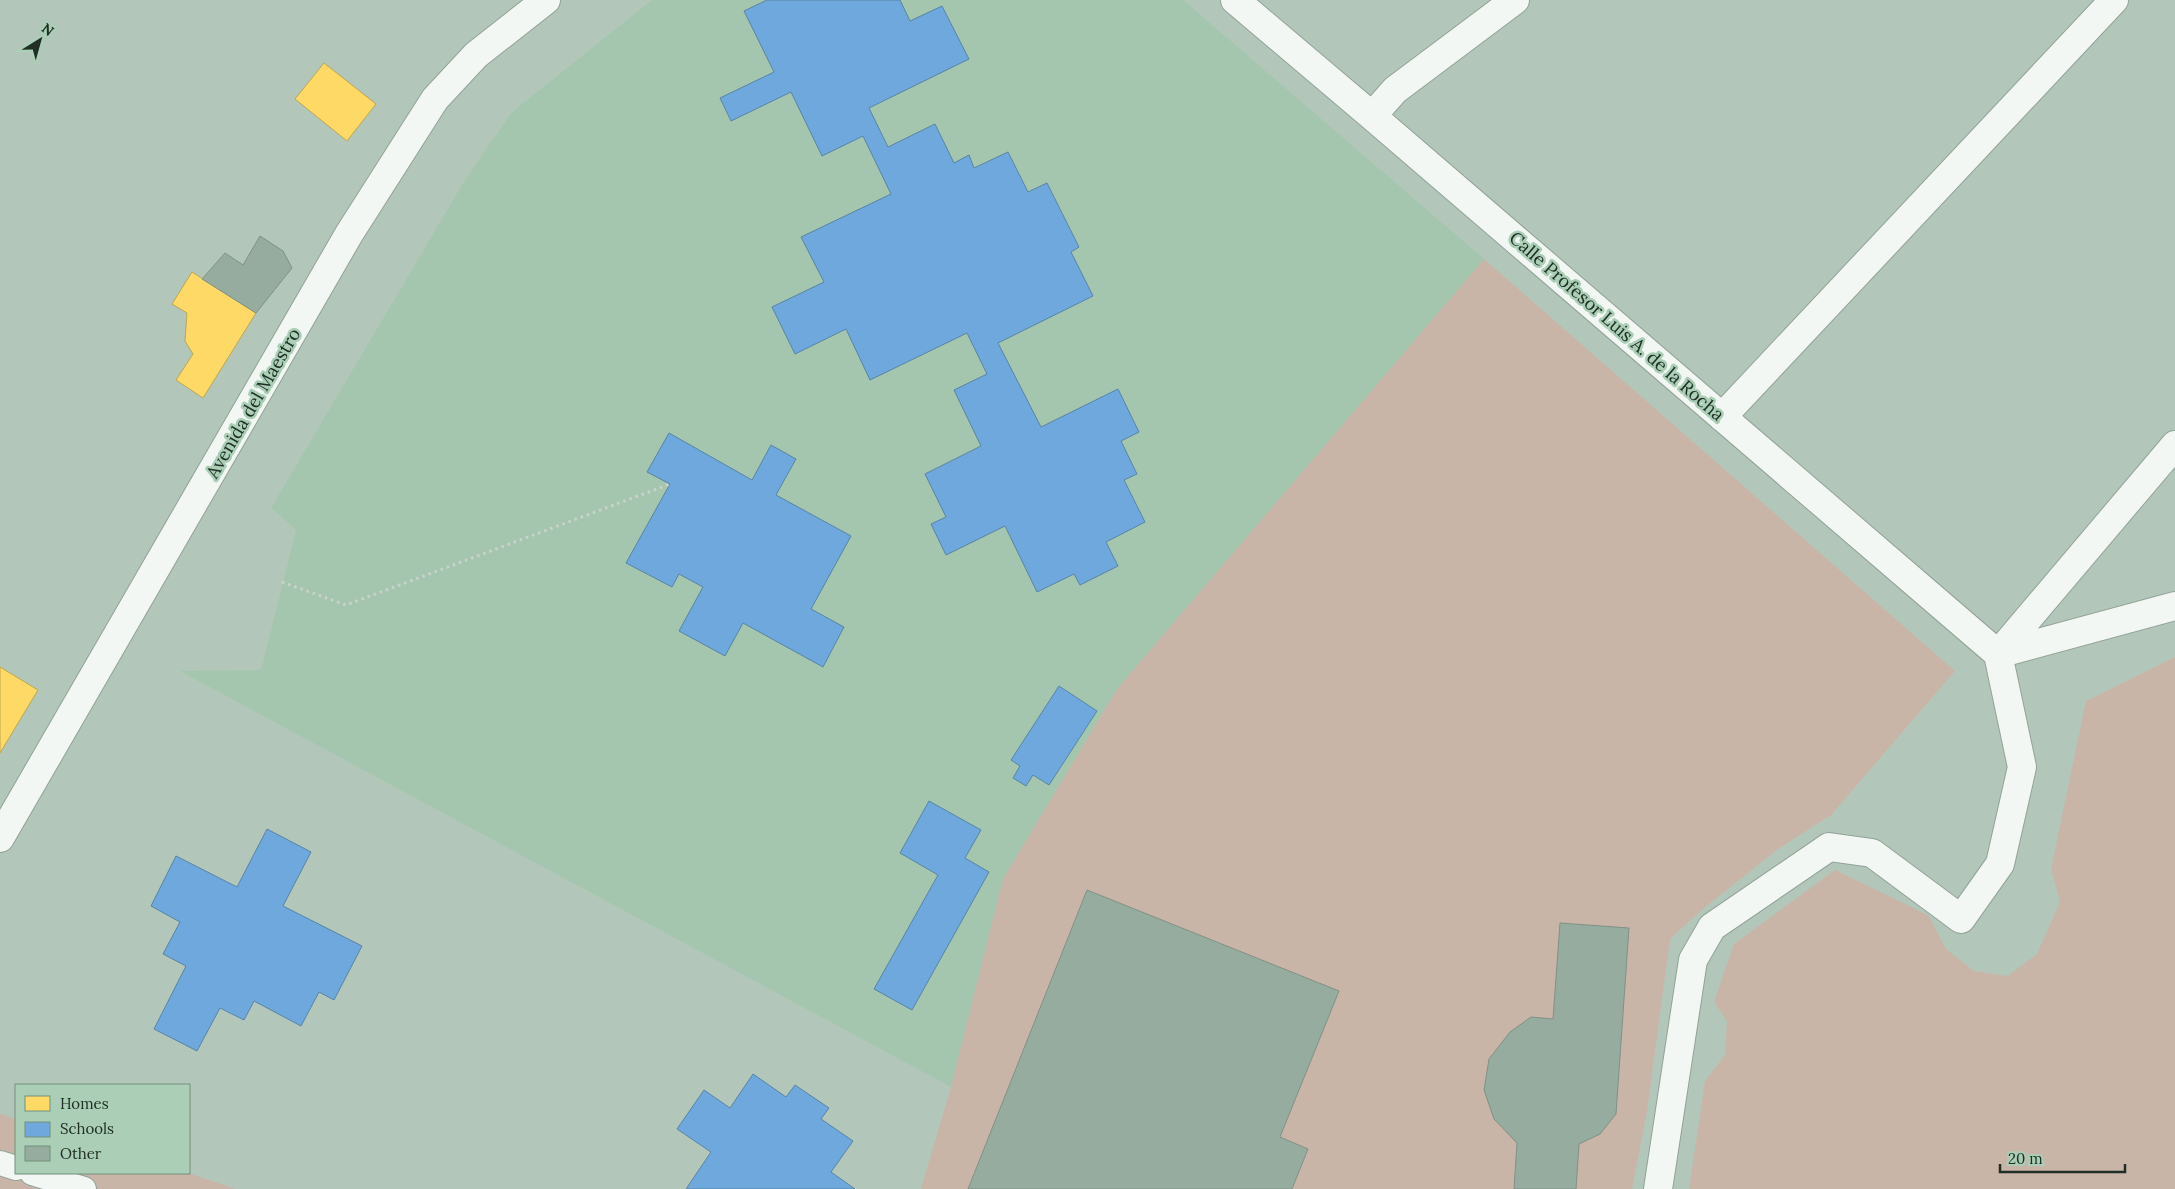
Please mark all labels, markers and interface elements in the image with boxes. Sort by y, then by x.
north arrow [15,15,65,65]
text: N [38,19,58,40]
street label: Calle Profesor Luis A. de la Rocha [1505,226,1729,426]
street label: Avenida del Maestro [200,324,305,483]
legend [15,1084,190,1174]
text: Homes [60,1094,109,1113]
text: Schools [60,1119,114,1138]
scale bar [2000,1142,2125,1174]
text: Other [60,1144,102,1163]
text: 20 m [2008,1149,2043,1168]

